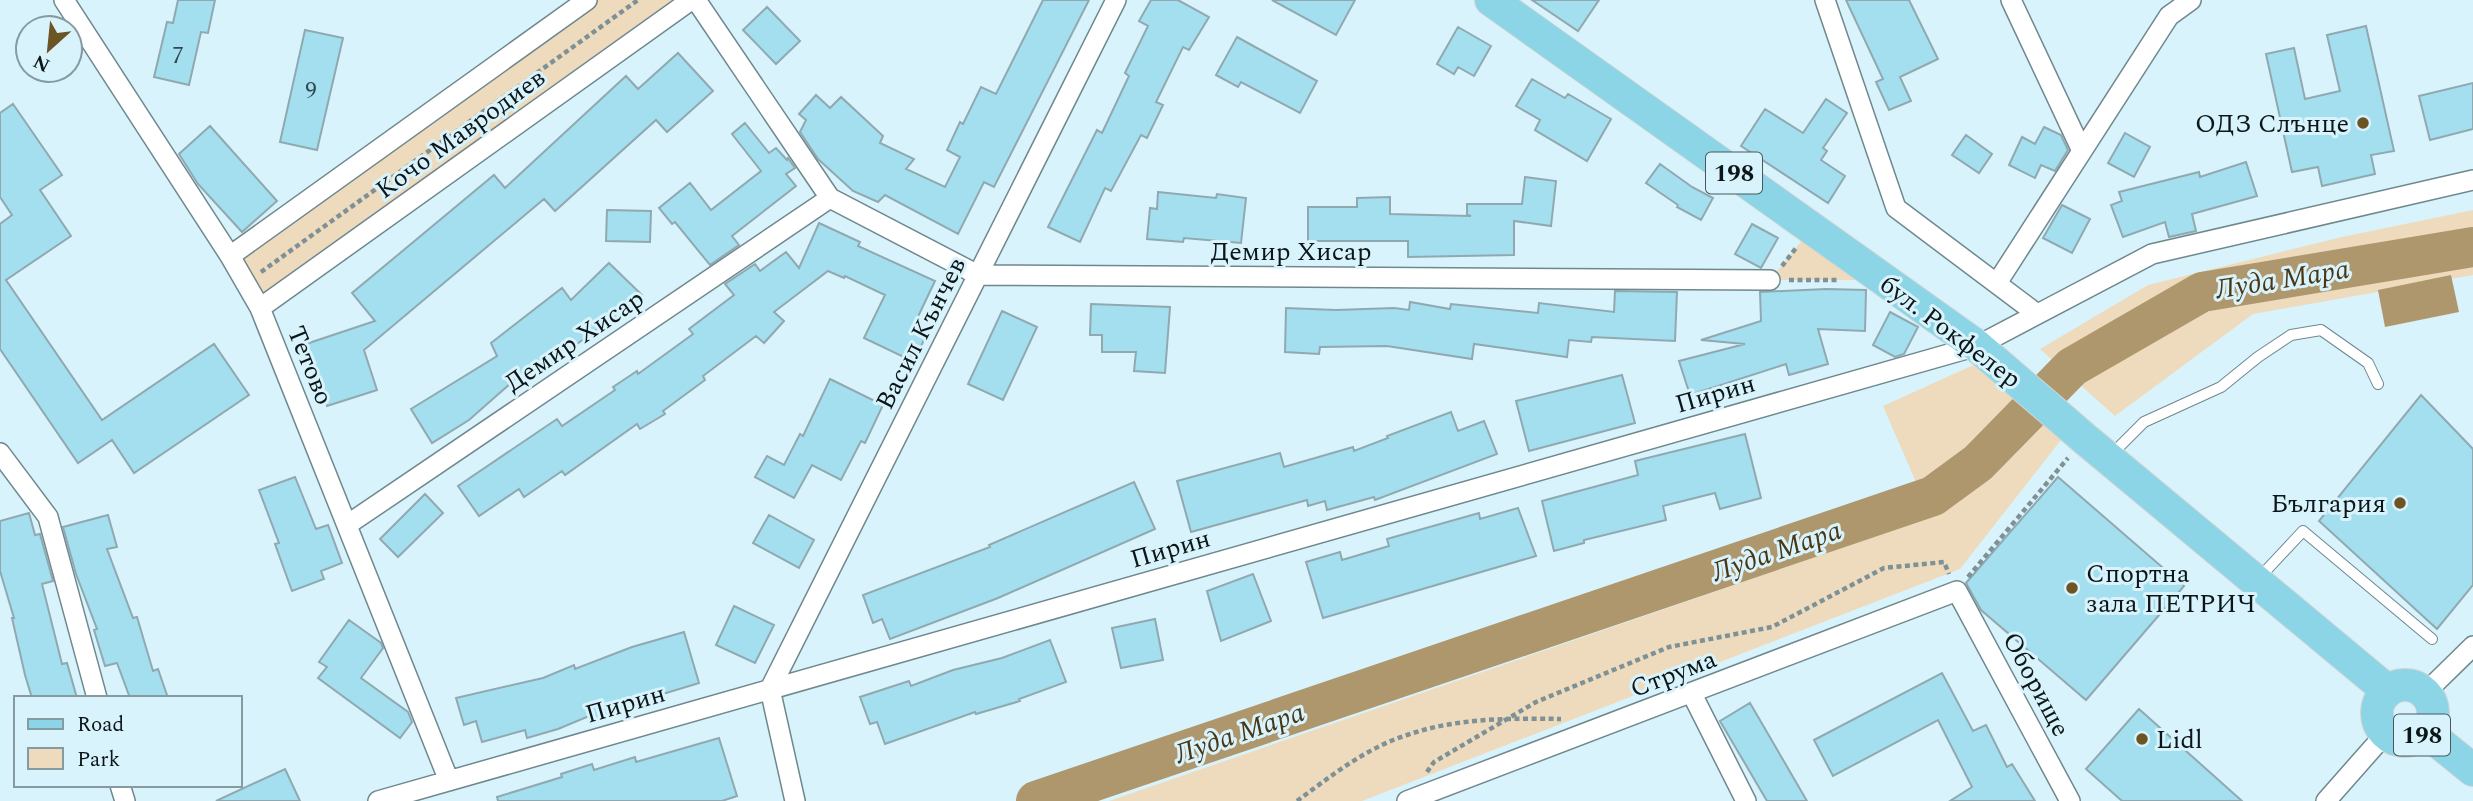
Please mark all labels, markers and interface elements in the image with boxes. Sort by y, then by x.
north arrow [14,14,84,84]
house number: 7 [172,39,184,74]
text: N [28,46,55,79]
street label: Кочо Мавродиев [367,58,554,209]
house number: 9 [305,74,317,109]
place label: ОДЗ Слънце [2195,104,2349,144]
marker: ОДЗ Слънце [2355,115,2371,131]
road number: 198 [1706,153,1762,194]
street label: Демир Хисар [1210,232,1372,272]
water label: Луда Мара [2211,248,2352,311]
street label: Васил Кънчев [865,250,977,417]
street label: бул. Рокфелер [1871,265,2030,398]
street label: Демир Хисар [497,279,653,402]
street label: Тетово [276,320,344,411]
street label: Пирин [1670,363,1760,424]
place label: България [2271,484,2386,524]
marker: България [2392,495,2408,511]
water label: Луда Мара [1705,509,1847,594]
street label: Пирин [1125,518,1215,579]
place label: Спортна зала ПЕТРИЧ [2086,554,2256,624]
marker: Спортна зала ПЕТРИЧ [2064,580,2080,596]
street label: Оборище [1992,625,2080,744]
street label: Струма [1624,639,1723,709]
street label: Пирин [580,673,670,734]
water label: Луда Мара [1168,691,1310,776]
legend [14,696,242,787]
text: Road [77,709,124,741]
road number: 198 [2394,714,2450,756]
place label: Lidl [2156,720,2203,760]
marker: Lidl [2134,731,2150,747]
text: Park [77,744,121,776]

